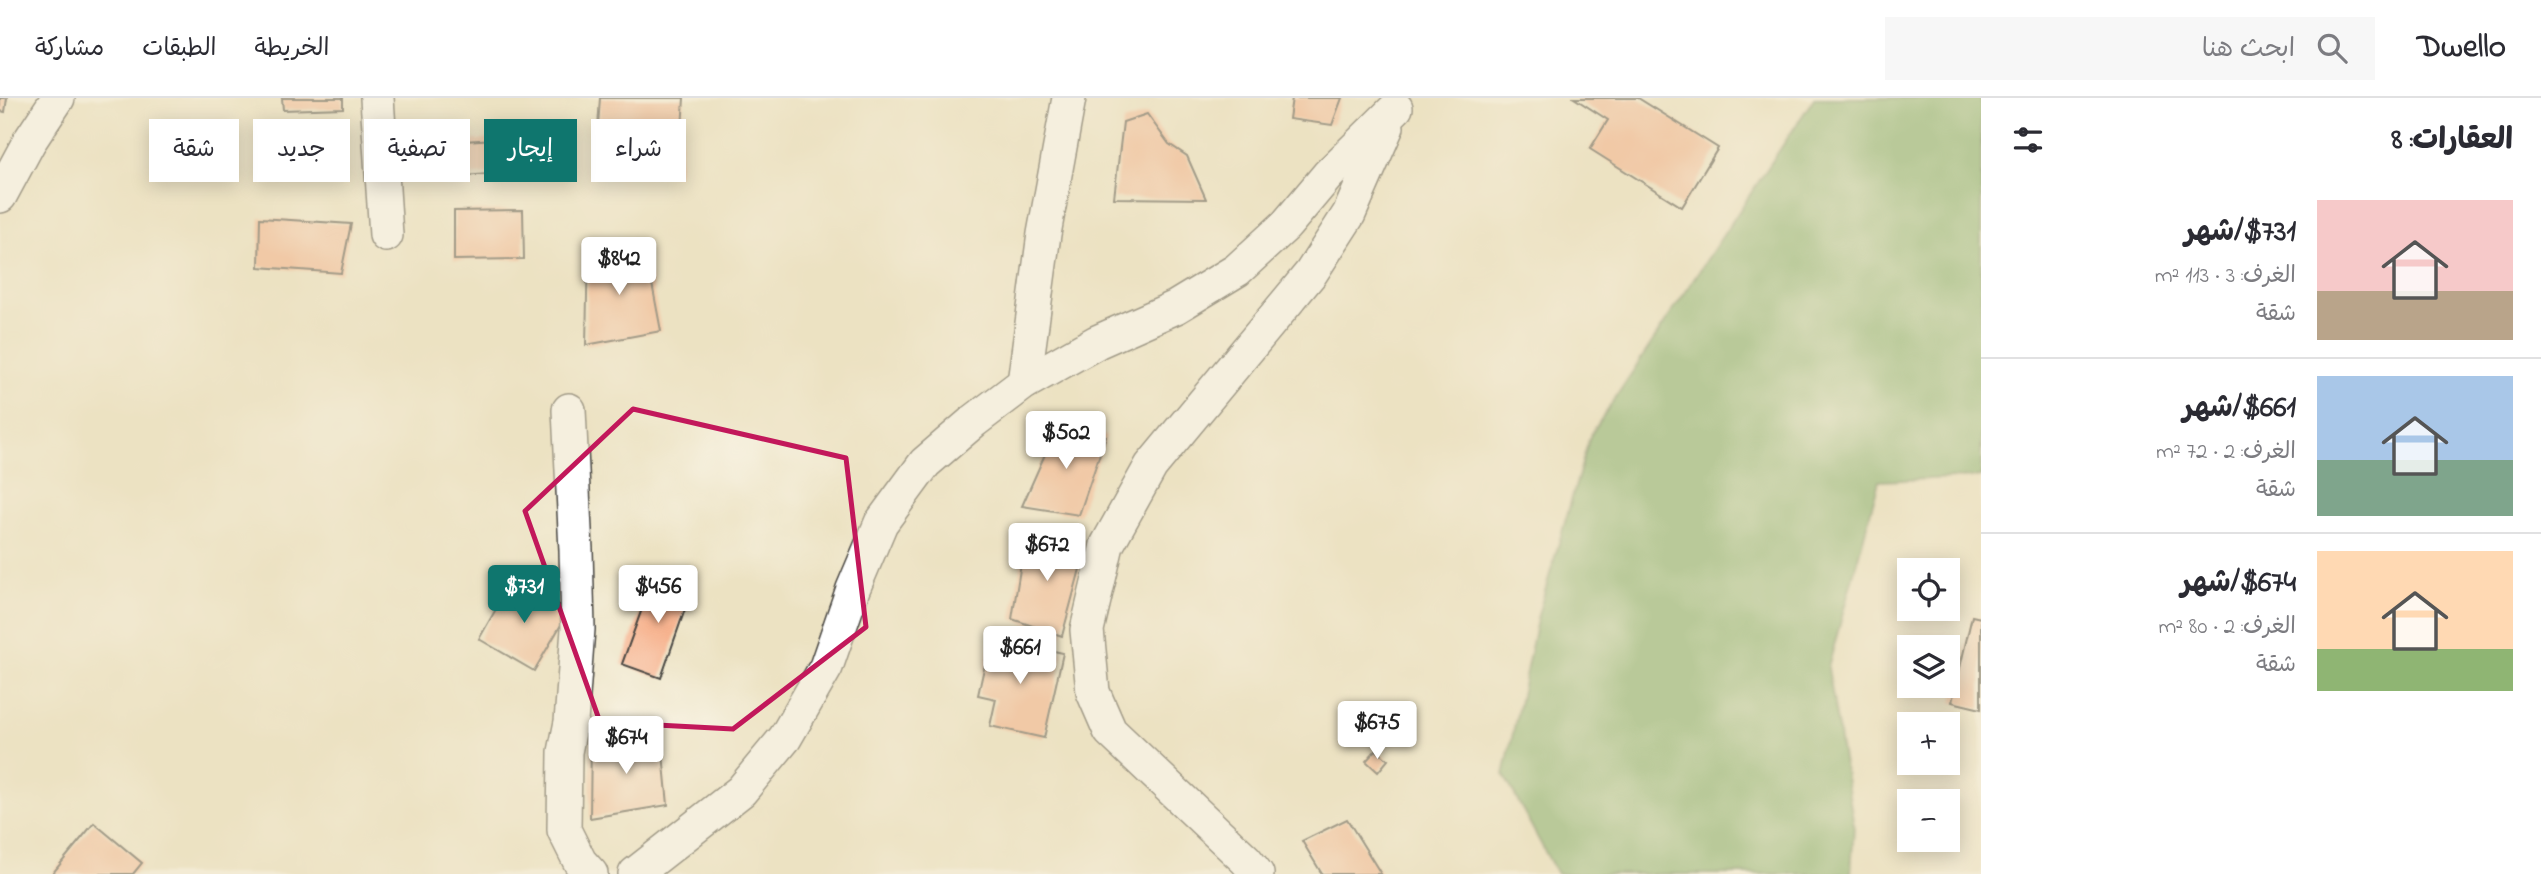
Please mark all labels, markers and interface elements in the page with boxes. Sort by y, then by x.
search box [1885,17,2375,80]
text: Dwello [2417,24,2506,72]
icon: search [2313,29,2351,67]
text: ابحث هنا [2202,31,2295,69]
text: مشاركة [35,32,104,67]
text: الطبقات [142,32,217,67]
text: الخريطة [255,32,329,67]
chip: شقة [149,119,239,182]
chip: جديد [253,119,350,182]
chip: تصفية [364,119,470,182]
chip: إيجار [484,119,577,182]
chip: شراء [591,119,686,182]
text: العقارات: 8 [2391,119,2513,163]
icon: filters [2009,121,2047,159]
text: $731/شهر [2184,211,2296,255]
icon: home [2373,228,2457,312]
pin: $842 [578,238,660,297]
text: $842 [597,243,641,276]
text: الغرف: 3 · 113 m² [2155,260,2296,293]
text: شقة [2256,298,2296,331]
text: $661/شهر [2183,387,2296,431]
icon: home [2373,404,2457,488]
pin: $502 [1025,412,1107,471]
text: $502 [1042,417,1090,450]
text: الغرف: 2 · 72 m² [2156,436,2296,469]
text: شقة [2256,474,2296,507]
pin: $672 [1006,524,1088,583]
text: $672 [1025,529,1069,562]
map controls [1897,558,1960,852]
button: locate [1897,558,1960,621]
text: $674/شهر [2181,562,2296,606]
pin: $731 [483,566,565,625]
pin: $456 [617,566,699,625]
text: $731 [504,571,544,604]
text: $456 [635,571,681,604]
icon: home [2373,579,2457,663]
text: الغرف: 2 · 80 m² [2158,611,2296,644]
pin: $661 [979,626,1061,686]
text: $661 [999,632,1041,665]
button: layers [1897,635,1960,698]
text: شقة [2256,649,2296,682]
pin: $675 [1336,702,1418,761]
text: $675 [1354,707,1400,740]
button: + [1897,712,1960,775]
pin: $674 [585,716,667,776]
text: $674 [605,722,648,755]
button: − [1897,789,1960,852]

